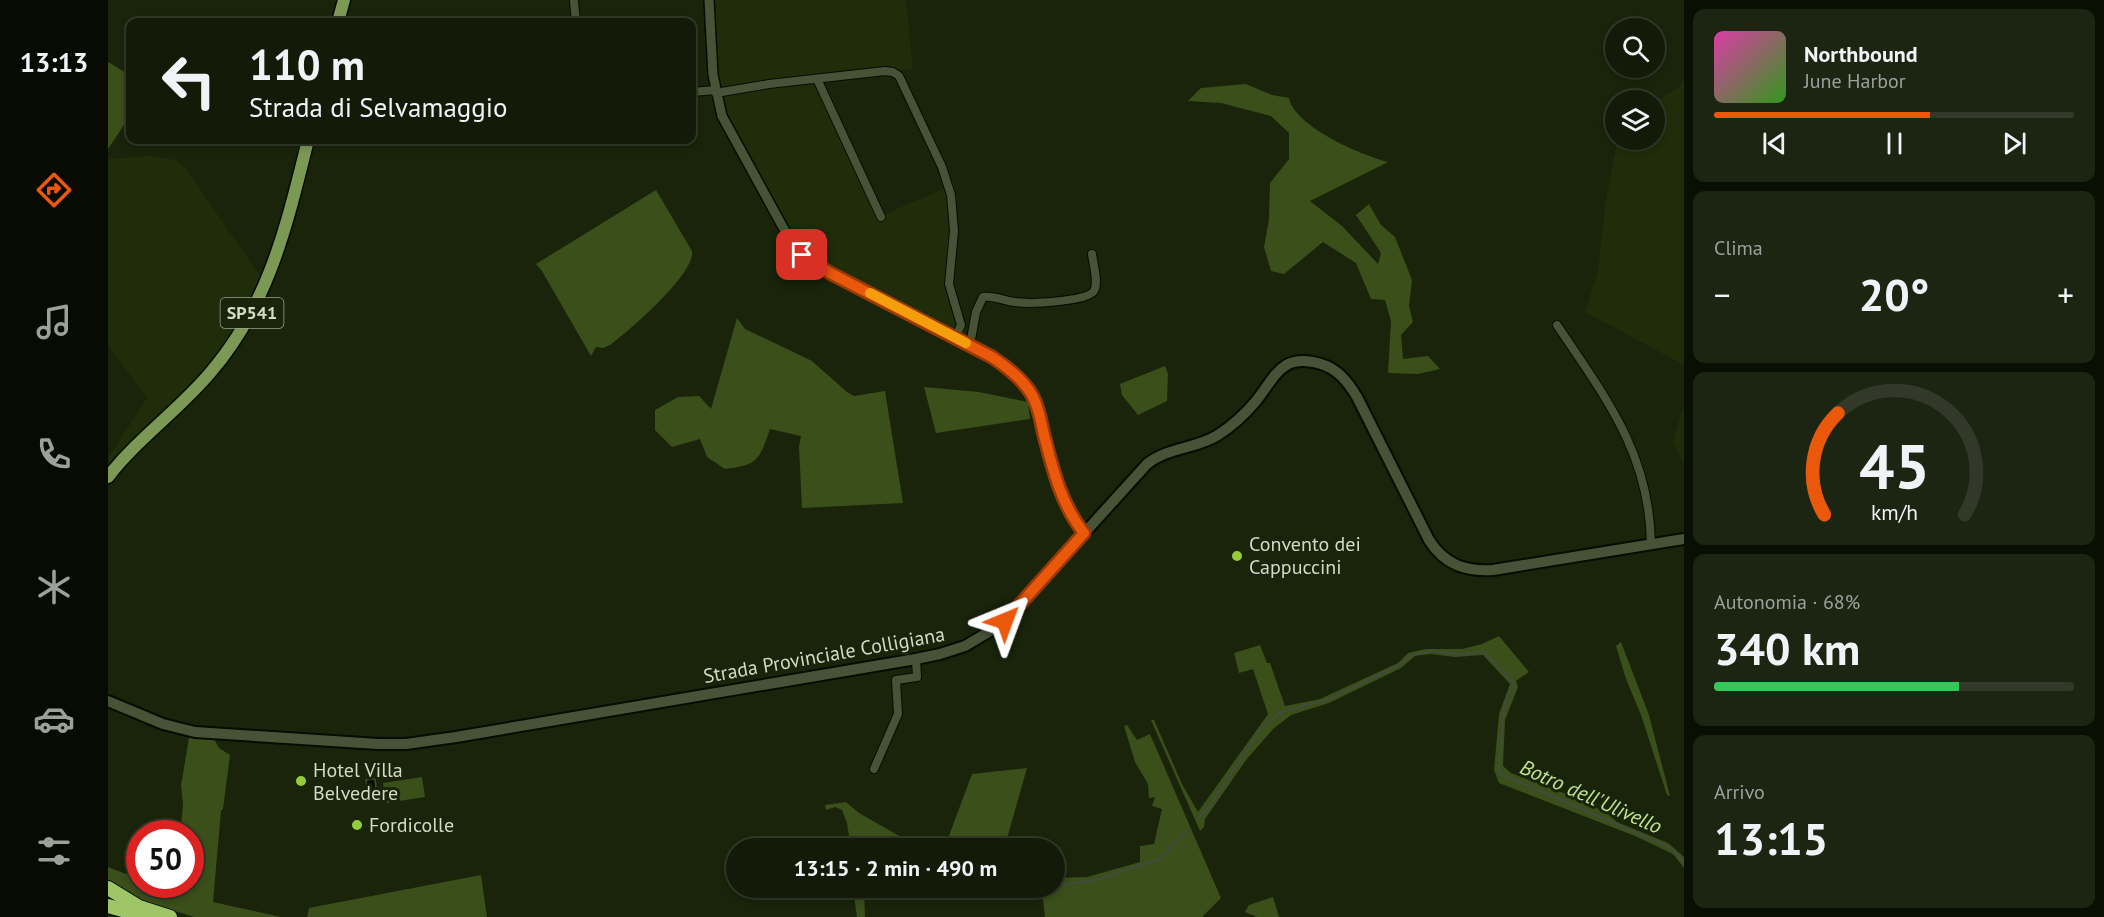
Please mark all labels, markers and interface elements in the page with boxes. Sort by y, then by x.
map controls [1605,18,1665,150]
button: search [1605,18,1665,78]
text: 110 m [249,37,365,92]
text: Northbound [1804,40,1918,68]
icon: left [150,42,228,120]
text: 13:13 [20,45,88,79]
text: June Harbor [1804,68,1906,94]
text: Strada di Selvamaggio [249,90,508,124]
button: layers [1605,90,1665,150]
icon: previous [1758,127,1791,160]
icon: pause [1878,127,1911,160]
icon: next [1998,127,2031,160]
icon: directions [33,169,75,211]
pin [776,229,827,280]
text: Clima [1714,235,1763,261]
icon: arrive [785,238,818,271]
text: 20° [1859,265,1929,323]
text: − [1714,273,1731,316]
text: + [2057,273,2074,316]
road number: SP541 [220,298,284,328]
icon: music [33,301,75,343]
text: 45 [1859,426,1929,507]
icon: phone [33,433,75,475]
text: km/h [1870,499,1917,527]
place label: Convento dei Cappuccini [1249,531,1361,580]
marker: Convento dei Cappuccini [1230,549,1244,563]
icon: climate [33,566,75,608]
position arrow [973,589,1037,653]
text: Autonomia · 68% [1714,589,1860,615]
text: 340 km [1714,619,1860,677]
street label: Strada Provinciale Colligiana [701,621,947,689]
icon: car [33,698,75,740]
water label: Botro dell'Ulivello [1516,753,1666,840]
place label: Hotel Villa Belvedere [313,757,403,806]
marker: Hotel Villa Belvedere [294,774,308,788]
text: Arrivo [1714,779,1765,805]
text: 13:15 [1714,809,1828,867]
place label: Fordicolle [369,812,454,838]
marker: Fordicolle [350,818,364,832]
speed limit sign: 50 [126,820,204,898]
icon: filters [33,830,75,872]
text: 13:15 · 2 min · 490 m [794,854,997,882]

